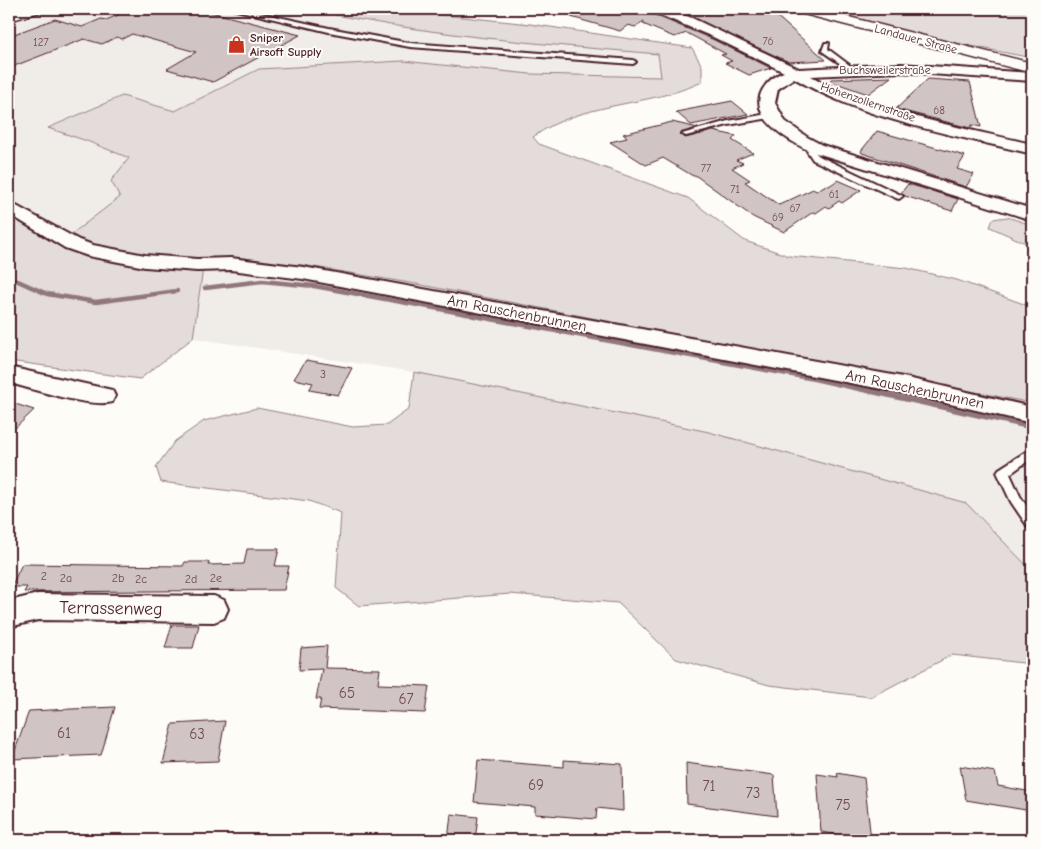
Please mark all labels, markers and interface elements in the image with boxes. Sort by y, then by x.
street label: Landauer Straße [873,21,959,57]
place label: Sniper Airsoft Supply [250,31,322,59]
shop icon: Sniper Airsoft Supply [226,35,246,55]
house number: 76 [762,35,774,48]
house number: 127 [33,36,49,49]
street label: Buchsweilerstraße [839,63,931,77]
street label: Hohenzollernstraße [819,79,917,125]
house number: 68 [933,104,945,117]
house number: 77 [701,162,711,175]
house number: 71 [730,183,740,196]
house number: 61 [829,188,839,201]
house number: 67 [789,202,801,215]
house number: 69 [772,211,784,224]
street label: Am Rauschenbrunnen [446,291,588,335]
street label: Am Rauschenbrunnen [844,365,986,413]
house number: 3 [320,367,326,381]
house number: 2 [41,569,47,583]
house number: 2a [60,571,72,585]
house number: 2b [112,571,124,585]
house number: 2e [210,571,222,585]
house number: 2c [135,572,147,586]
house number: 2d [185,572,197,586]
street label: Terrassenweg [59,597,163,620]
house number: 65 [339,684,355,702]
house number: 67 [398,690,414,708]
house number: 61 [57,724,71,742]
house number: 63 [189,725,205,743]
house number: 69 [528,776,544,794]
house number: 71 [702,777,716,795]
house number: 73 [746,784,760,802]
house number: 75 [835,796,851,814]

